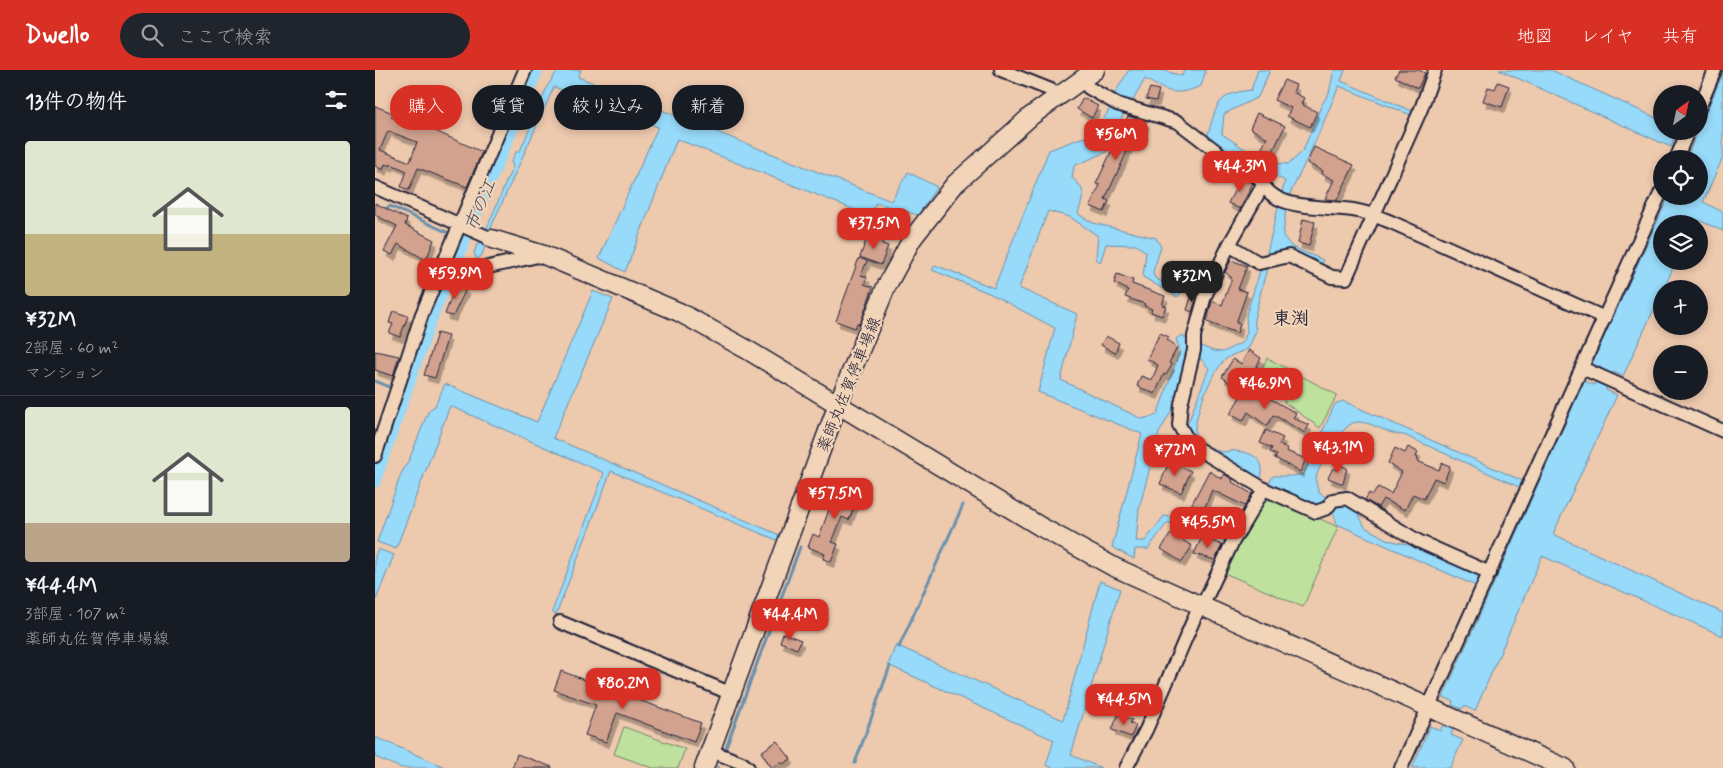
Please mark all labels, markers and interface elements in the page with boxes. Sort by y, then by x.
search box [120,13,470,58]
text: Dwello [25,20,90,51]
icon: search [138,21,166,49]
text: ここで検索 [178,25,273,50]
text: 地図 [1517,25,1553,49]
text: レイヤ [1581,25,1634,49]
text: 共有 [1662,25,1698,49]
chip: 購入 [390,85,462,130]
chip: 賃貸 [472,85,544,130]
chip: 絞り込み [554,85,662,130]
chip: 新着 [672,85,744,130]
north arrow [1653,85,1707,140]
map controls [1653,85,1708,400]
icon: filters [322,86,350,114]
text: 13件の物件 [25,88,127,116]
pin: ¥56M [1086,118,1146,161]
text: ¥56M [1095,124,1137,145]
pin: ¥44.3M [1199,150,1281,193]
button: locate [1653,150,1708,205]
text: ¥44.3M [1214,156,1266,177]
icon: home [143,174,233,264]
water label: 市の江 [459,175,503,235]
pin: ¥37.5M [833,208,915,250]
text: ¥37.5M [848,213,900,234]
button: layers [1653,215,1708,270]
pin: ¥59.9M [414,258,496,300]
pin: ¥32M [1162,260,1222,303]
text: ¥59.9M [428,263,482,284]
text: ¥32M [1173,266,1211,287]
button: + [1653,280,1708,335]
text: ¥32M [25,306,76,334]
district label: 東渕 [1273,307,1309,331]
street label: 薬師丸佐賀停車場線 [813,314,886,455]
text: 2部屋 · 60 m² [25,338,119,359]
button: − [1653,345,1708,400]
text: マンション [25,363,104,384]
pin: ¥46.9M [1224,368,1306,410]
text: ¥46.9M [1239,373,1291,394]
pin: ¥43.1M [1297,432,1379,474]
pin: ¥72M [1145,434,1205,477]
text: ¥43.1M [1313,437,1363,458]
icon: home [143,439,233,529]
text: ¥72M [1154,440,1196,461]
pin: ¥57.5M [794,478,876,520]
text: ¥57.5M [808,483,862,504]
pin: ¥45.5M [1167,506,1249,549]
text: ¥45.5M [1181,512,1235,533]
text: ¥44.4M [25,572,97,600]
pin: ¥44.4M [749,598,831,641]
text: 3部屋 · 107 m² [25,604,126,625]
text: ¥44.4M [763,604,817,625]
text: 薬師丸佐賀停車場線 [25,629,169,650]
pin: ¥80.2M [582,668,664,710]
text: ¥80.2M [597,673,649,694]
pin: ¥44.5M [1083,684,1165,726]
text: ¥44.5M [1096,689,1152,710]

